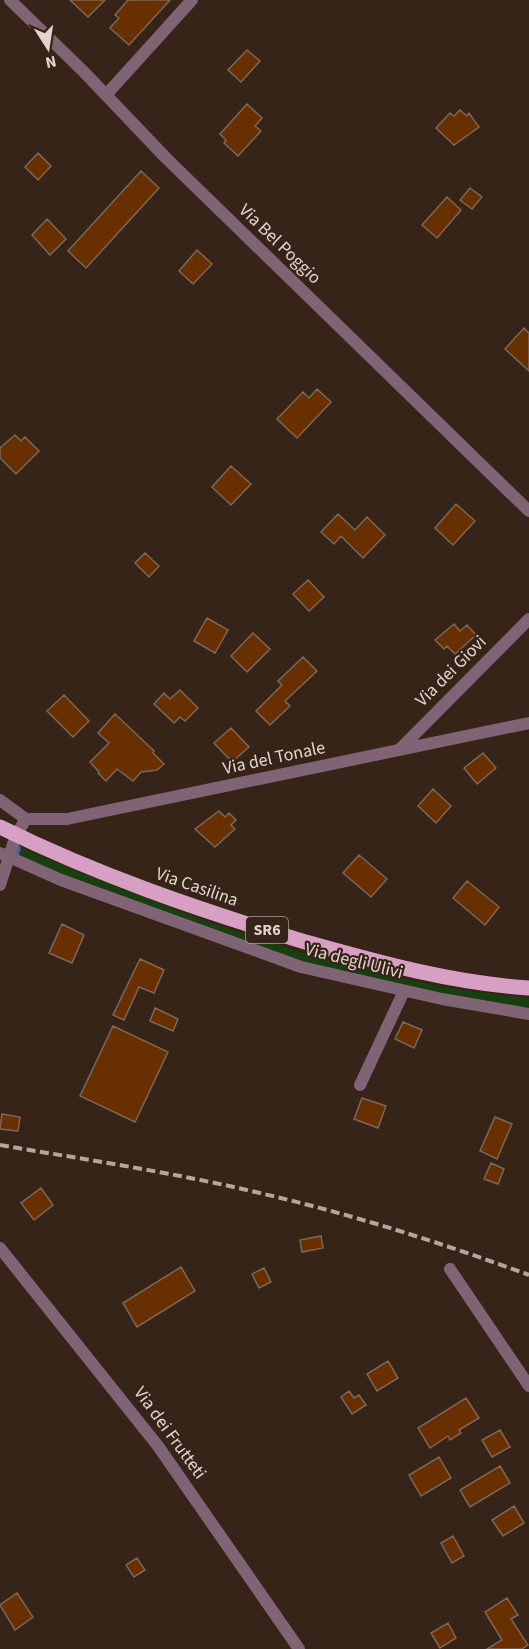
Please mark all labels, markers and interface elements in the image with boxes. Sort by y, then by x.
north arrow [18,18,78,78]
text: N [43,50,58,74]
street label: Via Bel Poggio [233,198,327,290]
street label: Via dei Giovi [410,630,492,712]
street label: Via del Tonale [220,735,328,781]
street label: Via Casilina [152,861,242,913]
road number: SR6 [246,917,288,943]
street label: Via degli Ulivi [302,937,406,985]
street label: Via dei Frutteti [128,1382,212,1484]

